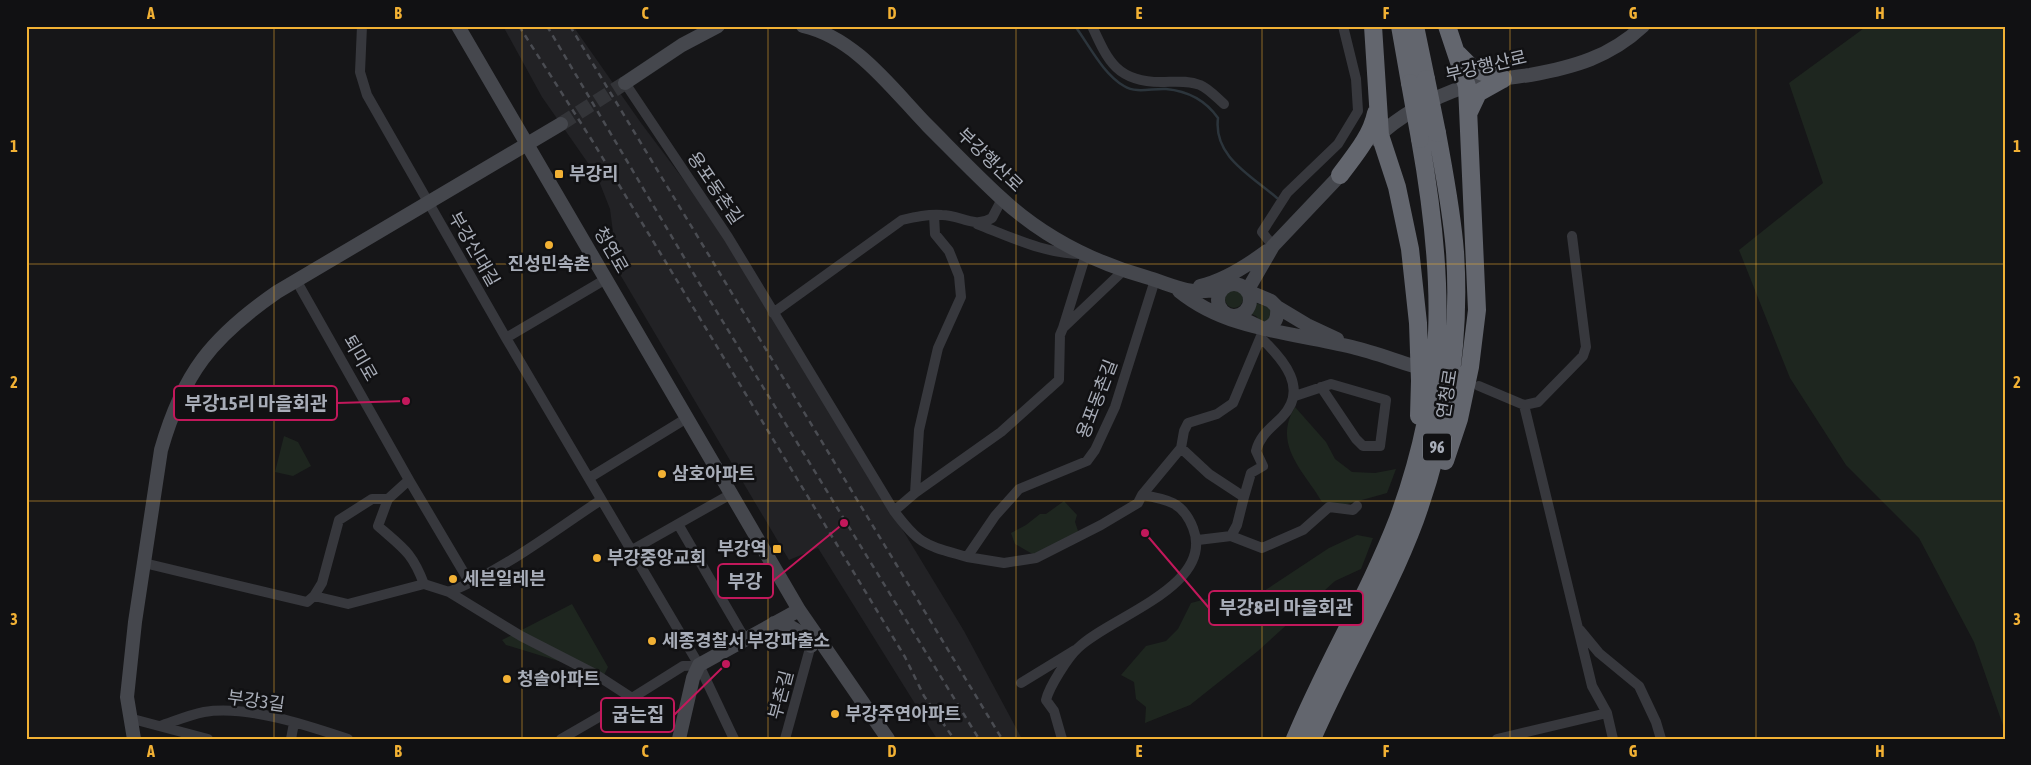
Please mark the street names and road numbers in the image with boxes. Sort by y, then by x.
street label: 부강행산로 [1443,46,1529,85]
street label: 부강행산로 [953,123,1027,196]
street label: 용포동촌길 [684,148,747,228]
street label: 부강신대길 [445,208,504,290]
street label: 청연로 [590,223,633,277]
street label: 퇴미로 [339,331,382,385]
street label: 용포동촌길 [1072,356,1121,441]
street label: 연청로 [1432,368,1461,420]
road number: 96 [1423,434,1451,461]
street label: 부촌길 [764,668,797,722]
street label: 부강3길 [226,686,286,715]

